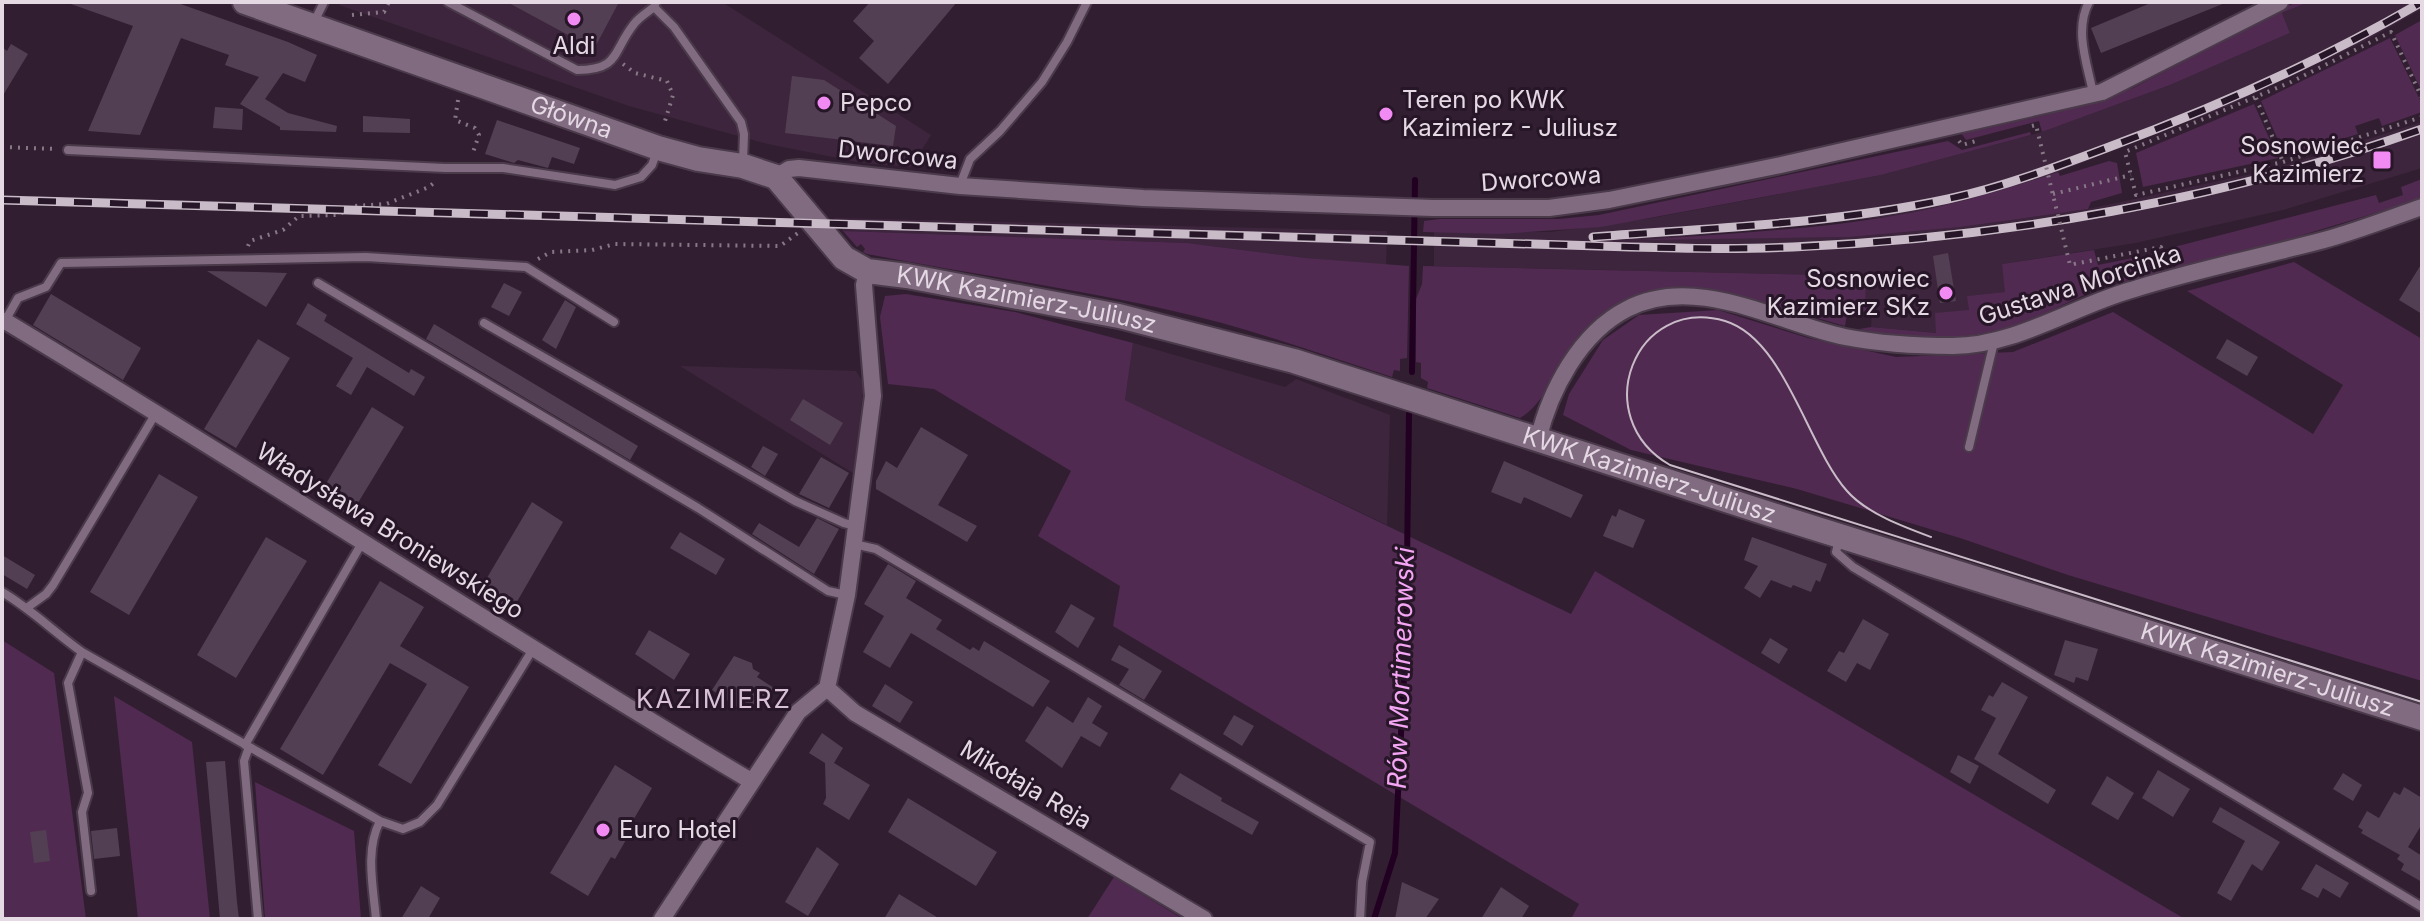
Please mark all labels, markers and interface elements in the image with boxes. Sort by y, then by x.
marker: Aldi [565,10,583,28]
place label: Aldi [553,31,595,60]
place label: Teren po KWK Kazimierz - Juliusz [1402,85,1618,142]
place label: Pepco [840,88,912,117]
street label: Główna [526,89,616,145]
marker: Pepco [815,94,833,112]
marker: Teren po KWK Kazimierz - Juliusz [1377,105,1395,123]
place label: Sosnowiec Kazimierz [2240,131,2364,188]
street label: Dworcowa [837,134,959,175]
marker: Sosnowiec Kazimierz [2371,149,2393,171]
street label: Dworcowa [1480,160,1602,197]
street label: Gustawa Morcinka [1975,238,2185,331]
street label: KWK Kazimierz-Juliusz [895,260,1160,339]
place label: Sosnowiec Kazimierz SKz [1767,264,1930,321]
marker: Sosnowiec Kazimierz SKz [1937,284,1955,302]
street label: KWK Kazimierz-Juliusz [1519,421,1780,529]
street label: Władysława Broniewskiego [251,436,529,625]
water label: Rów Mortimerowski [1381,546,1420,789]
street label: KWK Kazimierz-Juliusz [2137,616,2398,722]
district label: KAZIMIERZ [636,683,792,714]
street label: Mikołaja Reja [955,734,1097,835]
place label: Euro Hotel [619,815,737,844]
marker: Euro Hotel [594,821,612,839]

